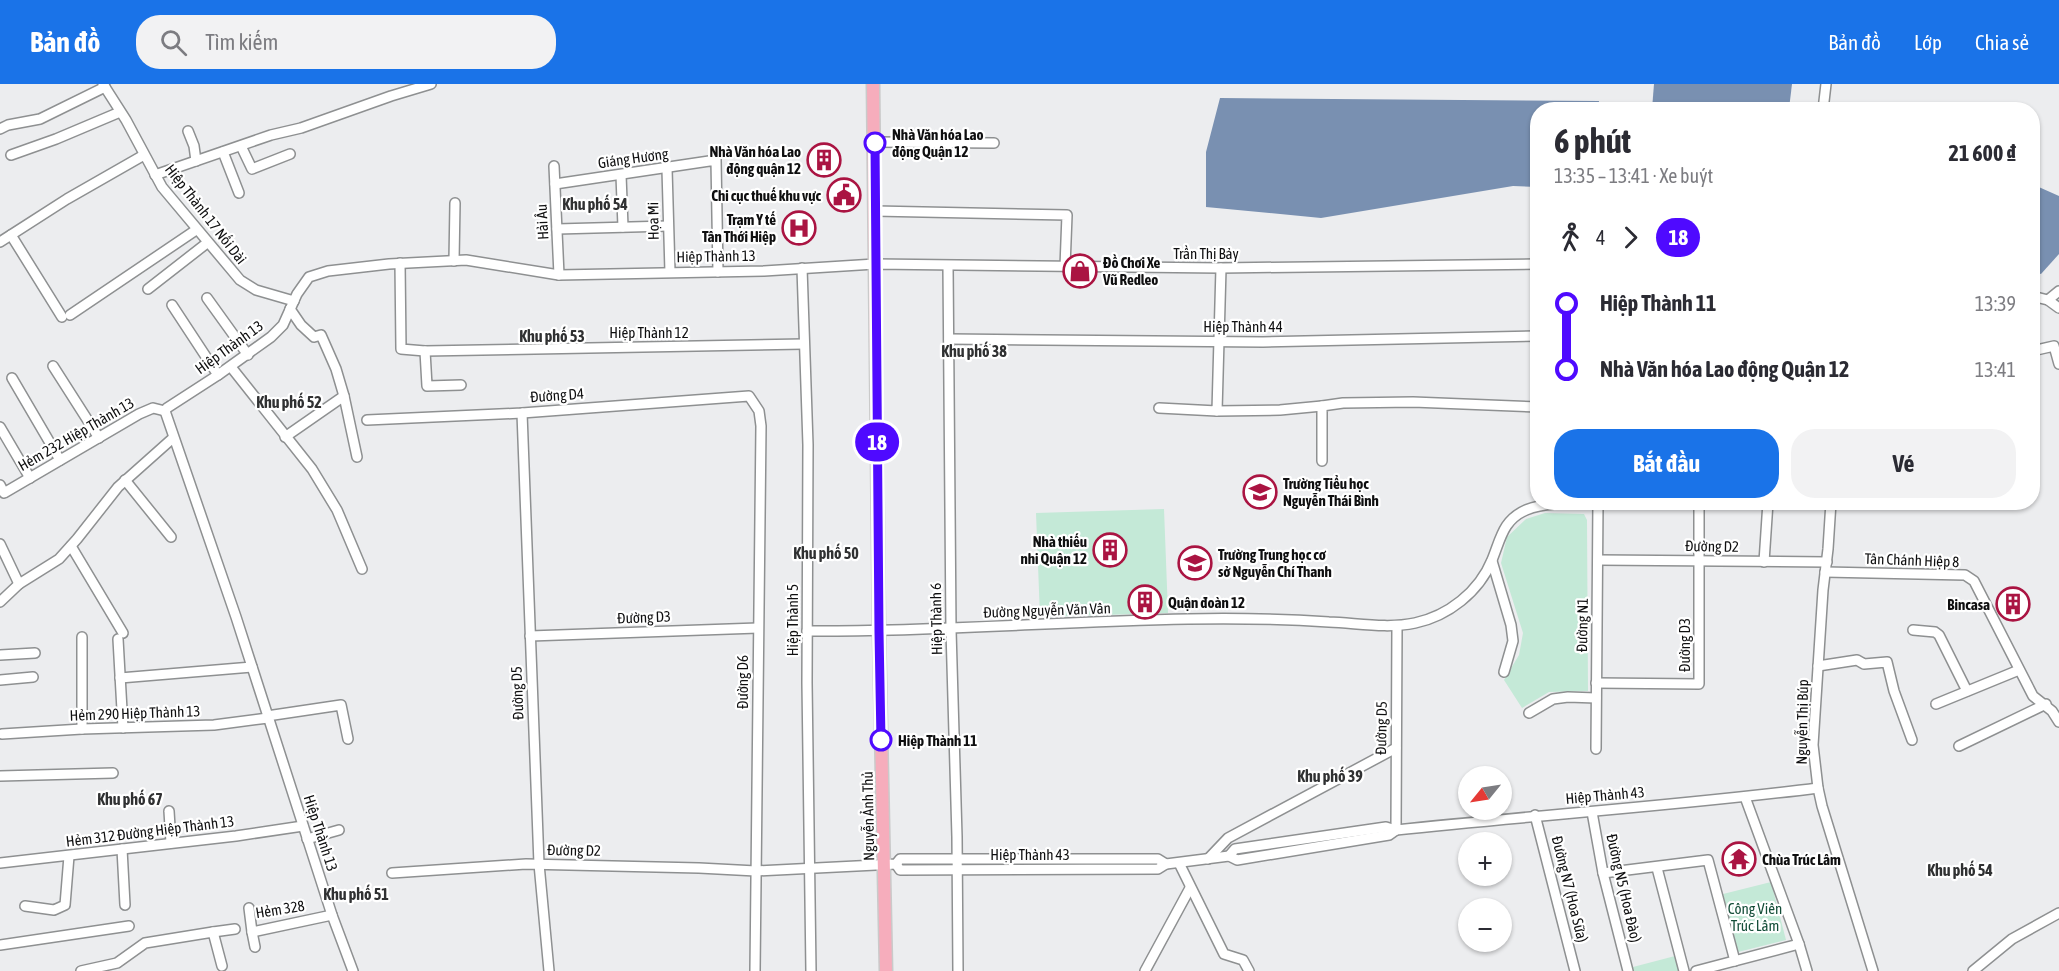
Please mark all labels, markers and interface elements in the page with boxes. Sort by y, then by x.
search box [136,15,556,69]
text: Bản đồ [30,26,100,58]
icon: search [157,26,190,59]
text: Tìm kiếm [205,29,278,55]
text: Bản đồ [1828,30,1881,54]
text: Lớp [1914,30,1942,54]
text: Chia sẻ [1975,30,2029,54]
text: 6 phút [1554,122,1631,160]
place label: Nhà Văn hóa Lao động Quận 12 [892,126,984,160]
marker: Nhà Văn hóa Lao động Quận 12 [864,132,886,154]
text: 21 600 ₫ [1949,140,2016,166]
building icon: Nhà Văn hóa Lao động quận 12 [806,142,842,178]
place label: Nhà Văn hóa Lao động quận 12 [709,143,801,177]
street label: Giáng Hương [597,145,670,171]
street label: Hiệp Thành 17 Nối Dài [162,161,250,267]
text: 13:35 – 13:41 · Xe buýt [1554,164,1713,187]
public building icon: Chi cục thuế khu vực [826,177,862,213]
place label: Chi cục thuế khu vực [711,187,821,204]
district label: Khu phố 54 [562,194,628,213]
street label: Họa Mi [644,202,662,240]
street label: Hải Âu [533,204,551,240]
hospital icon: Trạm Y tế Tân Thới Hiệp [781,210,817,246]
place label: Trạm Y tế Tân Thới Hiệp [702,211,776,245]
icon: walk [1554,221,1587,254]
icon: forward [1614,221,1647,254]
text: 18 [1668,225,1688,249]
text: 4 [1596,226,1605,249]
street label: Trần Thị Bảy [1173,245,1239,262]
street label: Hiệp Thành 13 [676,247,756,265]
shop icon: Đồ Chơi Xe Vũ Redleo [1062,253,1098,289]
place label: Đồ Chơi Xe Vũ Redleo [1102,254,1161,288]
text: Hiệp Thành 11 [1600,290,1716,316]
text: 13:39 [1975,292,2016,315]
street label: Hiệp Thành 13 [192,317,266,377]
street label: Hiệp Thành 44 [1203,318,1283,335]
street label: Hiệp Thành 12 [609,324,689,341]
district label: Khu phố 53 [519,326,585,345]
district label: Khu phố 38 [941,341,1007,360]
text: Nhà Văn hóa Lao động Quận 12 [1600,356,1849,382]
text: 13:41 [1975,358,2016,381]
street label: Đường D4 [530,385,584,405]
district label: Khu phố 52 [256,392,322,411]
street label: Hẻm 232 Hiệp Thành 13 [15,394,137,474]
line badge: 18 [850,422,904,462]
button: Bắt đầu [1554,429,1779,498]
button: Vé [1791,429,2016,498]
text: 18 [867,430,887,454]
school or university icon: Trường Tiểu học Nguyễn Thái Bình [1242,474,1278,510]
place label: Trường Tiểu học Nguyễn Thái Bình [1283,475,1379,509]
building icon: Nhà thiếu nhi Quận 12 [1092,532,1128,568]
place label: Nhà thiếu nhi Quận 12 [1021,533,1087,567]
street label: Đường D2 [1685,537,1739,555]
district label: Khu phố 50 [793,543,859,562]
school or university icon: Trường Trung học cơ sở Nguyễn Chí Thanh [1177,545,1213,581]
place label: Trường Trung học cơ sở Nguyễn Chí Thanh [1218,546,1332,580]
street label: Tân Chánh Hiệp 8 [1864,550,1960,570]
street label: Hiệp Thành 6 [927,583,945,655]
street label: Hiệp Thành 5 [784,584,801,656]
building icon: Quận đoàn 12 [1127,584,1163,620]
building icon: Bincasa [1995,586,2031,622]
place label: Quận đoàn 12 [1168,594,1245,611]
place label: Bincasa [1947,596,1990,613]
street label: Đường N1 [1573,598,1591,652]
street label: Đường Nguyễn Văn Vân [983,599,1111,621]
street label: Đường D3 [617,608,671,626]
street label: Đường D3 [1676,618,1693,672]
street label: Đường D6 [734,655,751,709]
street label: Đường D5 [508,666,526,720]
street label: Nguyễn Thị Búp [1793,679,1811,765]
street label: Đường D5 [1372,701,1390,755]
street label: Hẻm 290 Hiệp Thành 13 [69,702,201,724]
marker: Hiệp Thành 11 [870,729,892,751]
place label: Hiệp Thành 11 [898,732,977,749]
district label: Khu phố 39 [1297,766,1363,785]
north arrow [1458,766,1512,820]
map controls [1458,766,1512,952]
street label: Nguyễn Ảnh Thủ [859,771,877,861]
street label: Hiệp Thành 43 [1565,783,1645,807]
district label: Khu phố 67 [97,789,163,808]
street label: Hiệp Thành 13 [301,793,341,873]
street label: Hẻm 312 Đường Hiệp Thành 13 [65,812,235,850]
button: + [1458,832,1512,886]
street label: Đường N5 (Hoa Đào) [1603,832,1645,944]
street label: Đường N7 (Hoa Sữa) [1549,834,1591,944]
street label: Đường D2 [547,841,601,859]
temple icon: Chùa Trúc Lâm [1721,841,1757,877]
street label: Hiệp Thành 43 [990,846,1070,863]
place label: Chùa Trúc Lâm [1762,851,1841,868]
district label: Khu phố 54 [1927,860,1993,879]
district label: Khu phố 51 [323,884,389,903]
street label: Hẻm 328 [254,897,306,921]
button: − [1458,898,1512,952]
park label: Công Viên Trúc Lâm [1728,900,1782,934]

